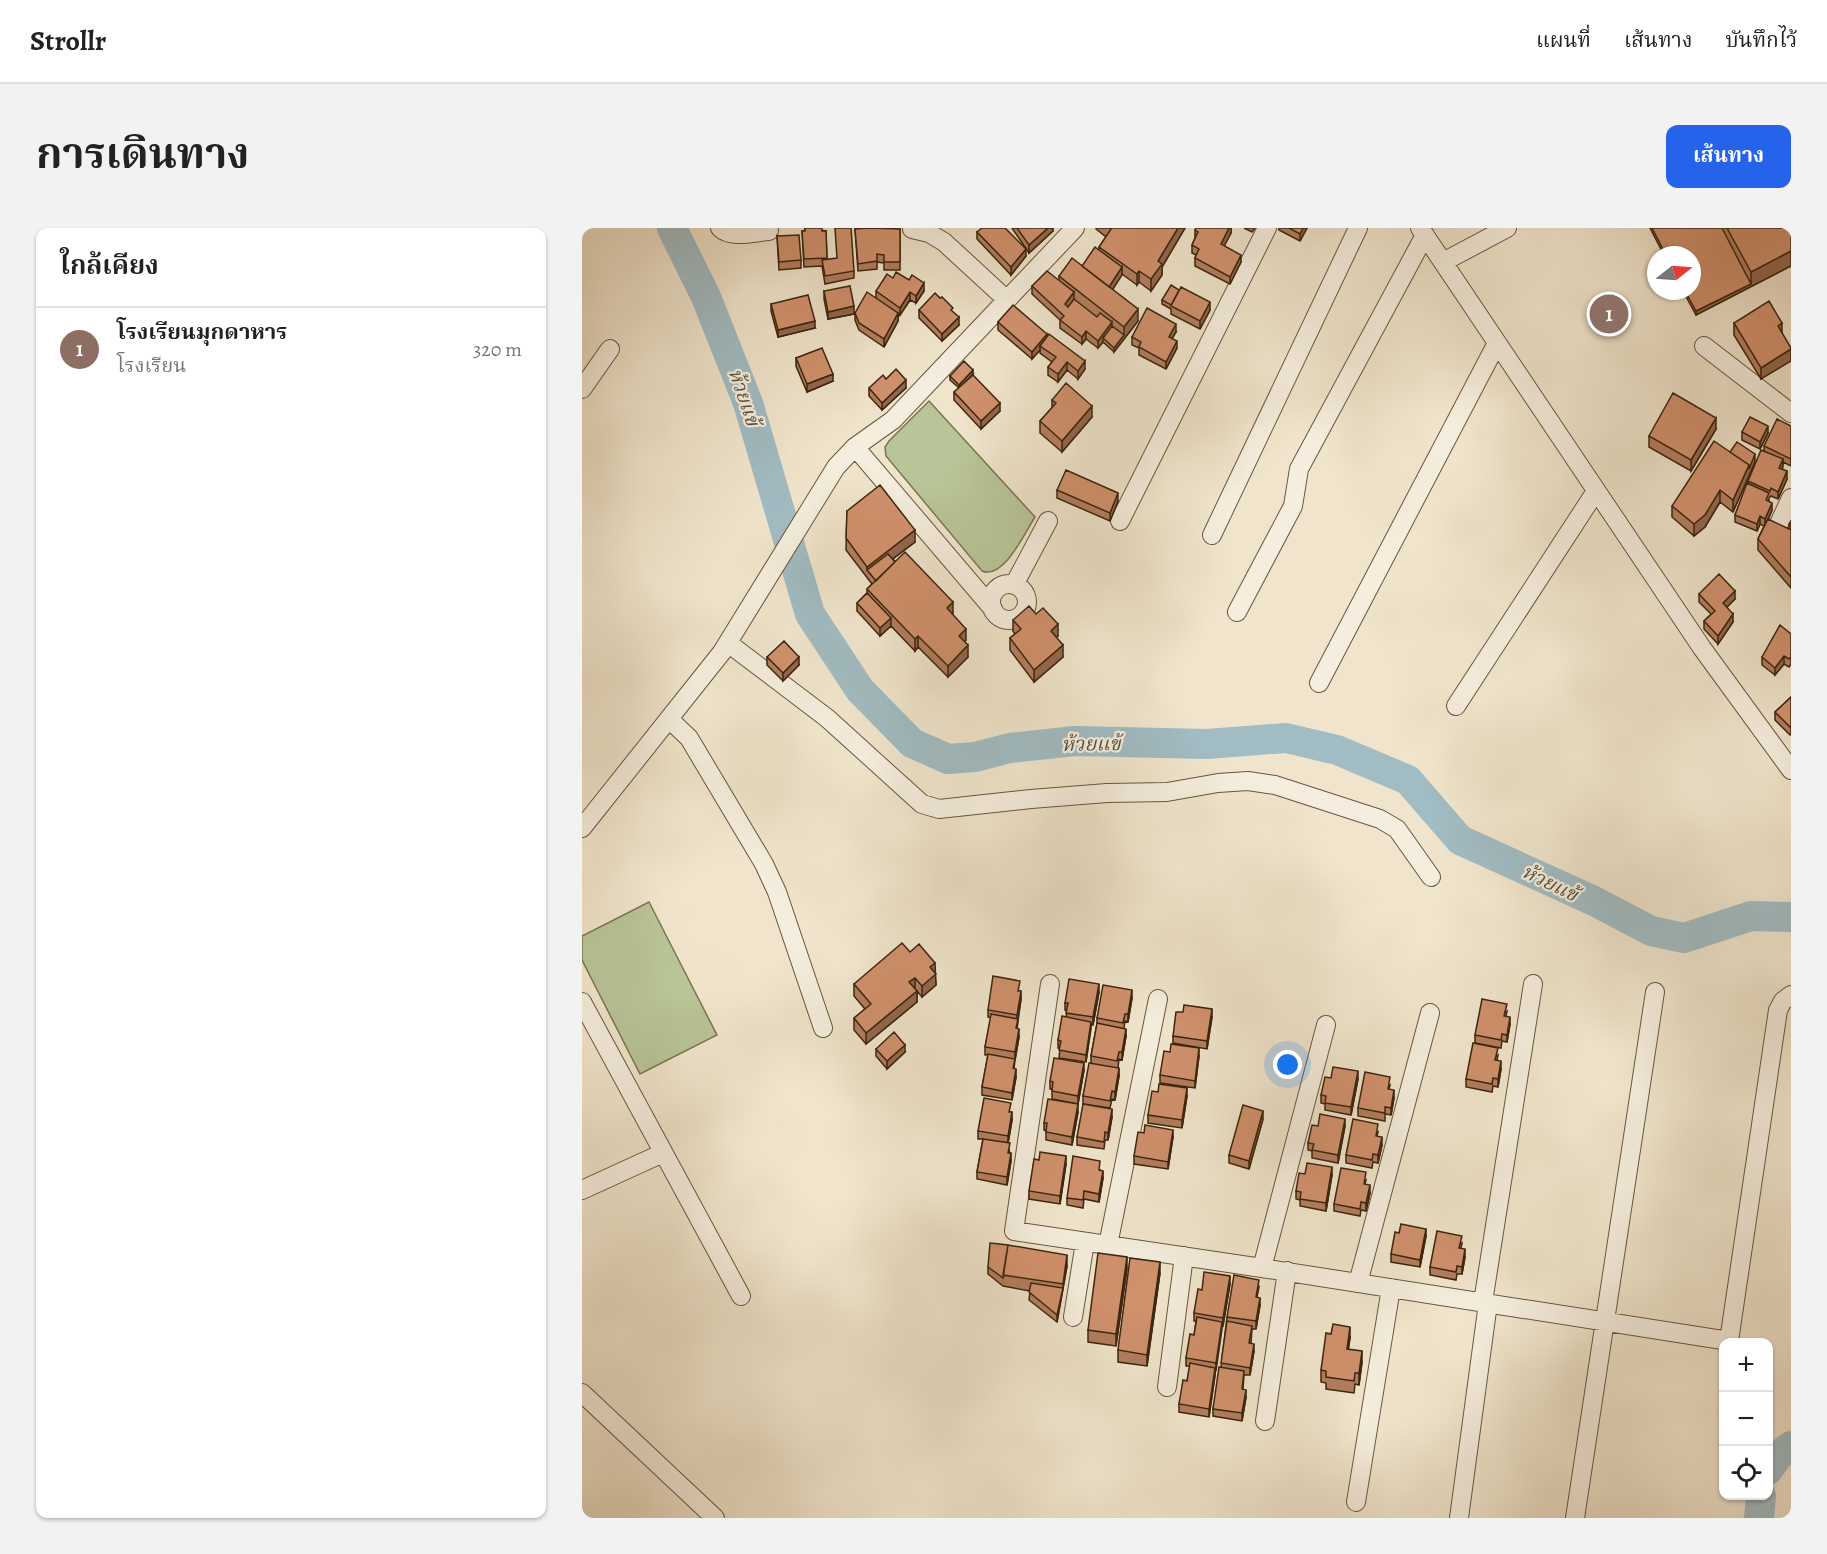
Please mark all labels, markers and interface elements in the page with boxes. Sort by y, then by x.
text: Strollr [30,22,106,60]
text: แผนที่ [1536,26,1591,54]
text: เส้นทาง [1624,26,1692,54]
text: บันทึกไว้ [1725,26,1797,54]
text: การเดินทาง [36,125,249,182]
button: เส้นทาง [1666,125,1791,188]
north arrow [1647,246,1701,300]
text: ใกล้เคียง [60,248,159,283]
pin: 1 [1590,292,1628,337]
text: โรงเรียนมุกดาหาร [117,317,287,347]
text: 1 [76,336,83,363]
text: 320 m [473,336,522,363]
text: โรงเรียน [117,352,186,379]
water label: ห้วยแข้ [722,365,768,433]
water label: ห้วยแข้ [1061,730,1125,758]
water label: ห้วยแข้ [1518,858,1586,910]
your location [1273,1050,1302,1079]
map controls [1719,1338,1773,1500]
button: + [1719,1338,1773,1392]
button: − [1719,1392,1773,1446]
button: locate [1719,1446,1773,1500]

